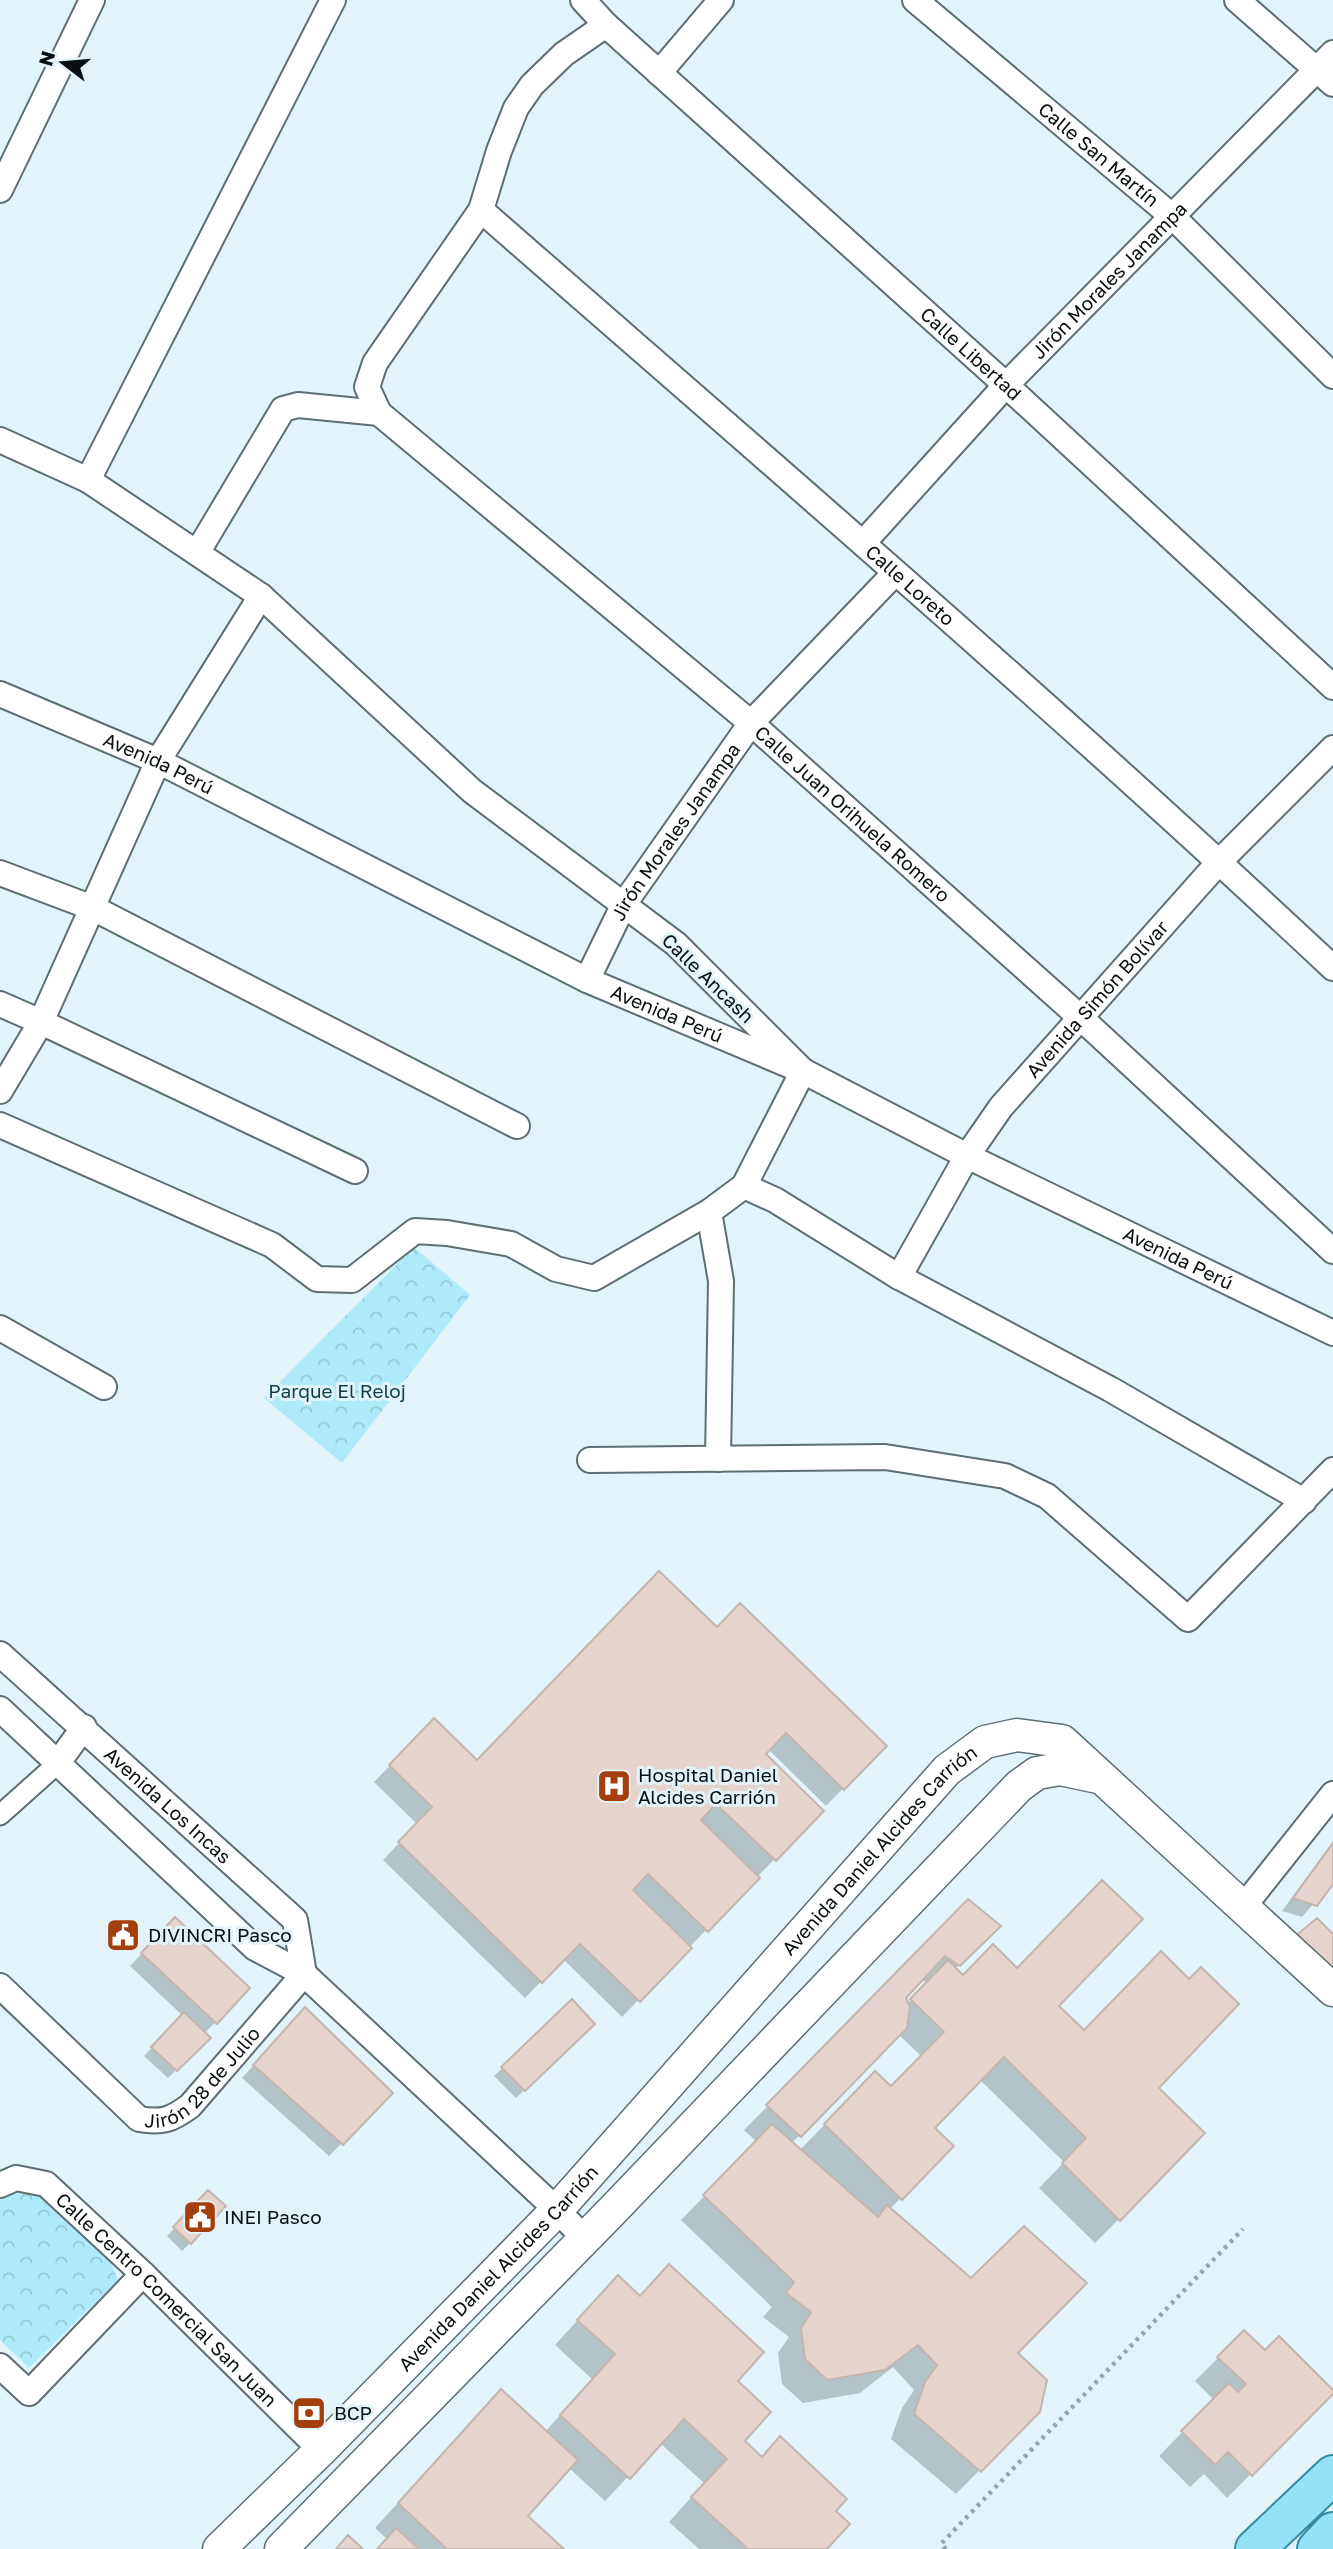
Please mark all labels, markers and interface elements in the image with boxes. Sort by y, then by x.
north arrow [28,28,98,98]
text: N [33,48,59,68]
street label: Calle San Martín [1034,97,1164,211]
street label: Jirón Morales Janampa [1026,197,1191,363]
street label: Calle Libertad [916,302,1027,405]
street label: Calle Loreto [861,539,960,630]
street label: Calle Juan Orihuela Romero [751,720,955,907]
street label: Avenida Perú [100,727,218,798]
street label: Jirón Morales Janampa [606,738,744,924]
street label: Avenida Simón Bolívar [1021,915,1173,1082]
street label: Calle Ancash [658,928,759,1027]
street label: Avenida Perú [608,979,726,1047]
street label: Avenida Perú [1120,1221,1237,1294]
park label: Parque El Reloj [268,1379,406,1402]
street label: Avenida Daniel Alcides Carrión [777,1740,981,1960]
street label: Avenida Los Incas [100,1742,236,1868]
place label: Hospital Daniel Alcides Carrión [638,1763,778,1808]
hospital icon: Hospital Daniel Alcides Carrión [595,1767,633,1805]
public building icon: DIVINCRI Pasco [104,1916,142,1954]
place label: DIVINCRI Pasco [148,1923,292,1946]
street label: Jirón 28 de Julio [144,2022,264,2132]
street label: Avenida Daniel Alcides Carrión [393,2160,602,2376]
street label: Calle Centro Comercial San Juan [52,2187,282,2411]
public building icon: INEI Pasco [181,2198,219,2236]
place label: INEI Pasco [224,2205,322,2228]
bank icon: BCP [290,2394,328,2432]
place label: BCP [334,2401,372,2424]

